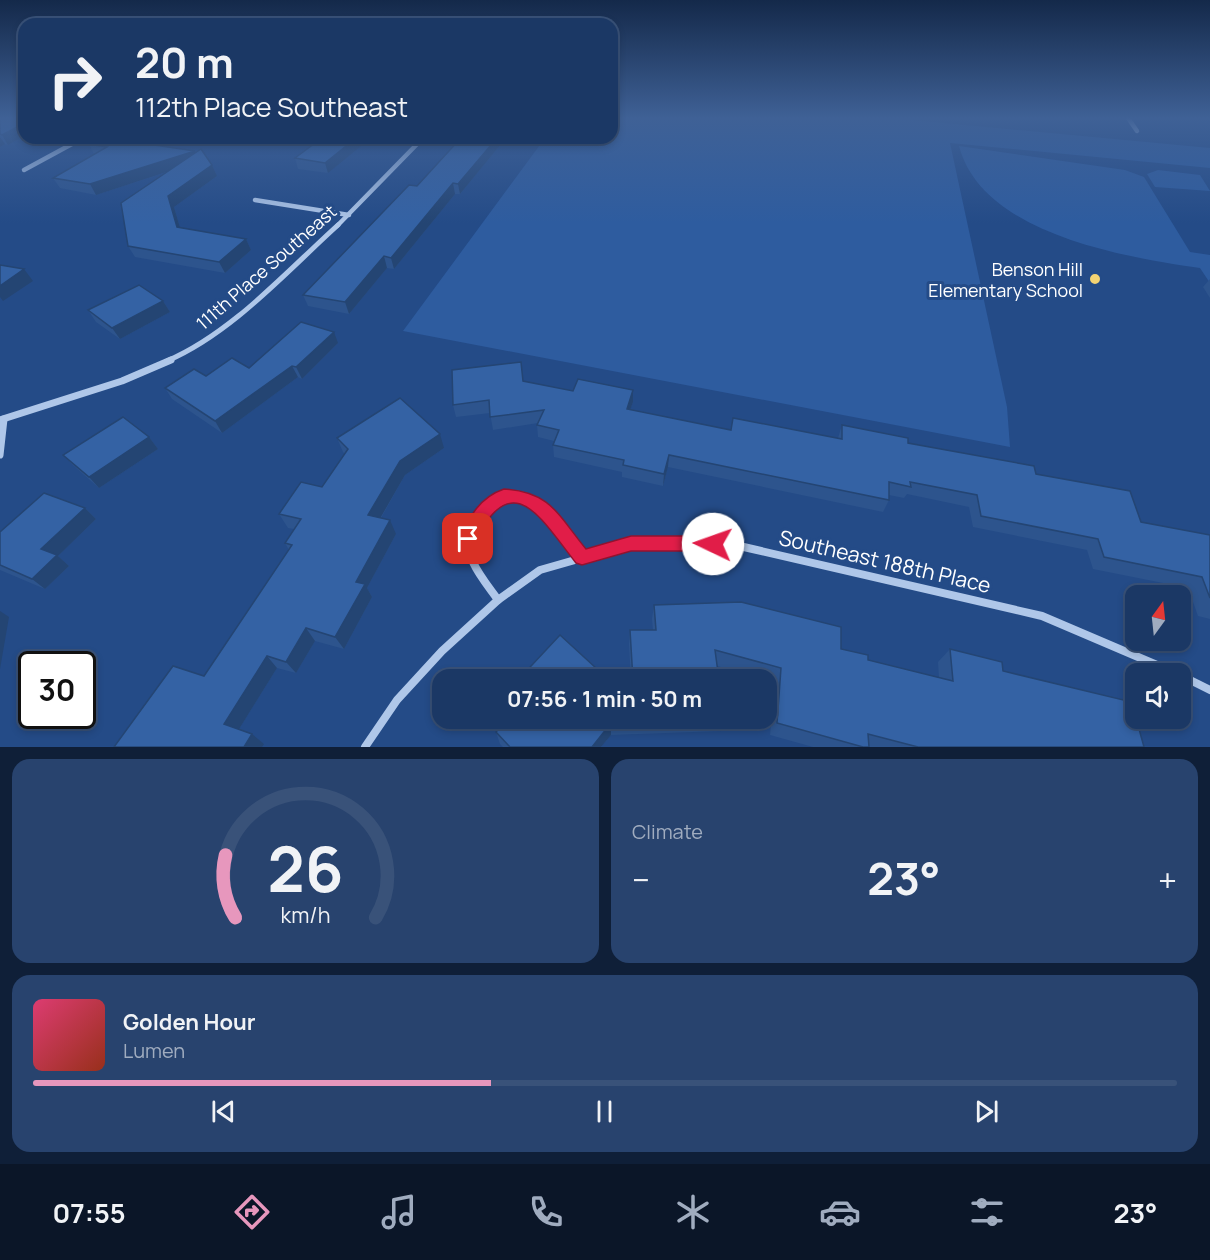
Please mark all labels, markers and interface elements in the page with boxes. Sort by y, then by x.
text: 20 m [135,33,234,91]
icon: right [36,42,114,120]
text: 112th Place Southeast [135,88,408,125]
street label: 111th Place Southeast [191,199,341,335]
place label: Benson Hill Elementary School [928,257,1083,302]
marker: Benson Hill Elementary School [1088,272,1102,286]
position arrow [681,512,745,576]
pin [442,513,493,564]
icon: arrive [451,522,484,555]
street label: Southeast 188th Place [776,523,994,599]
north arrow [1125,585,1191,651]
map controls [1125,585,1191,729]
speed limit sign: 30 [18,651,96,729]
button: sound [1125,663,1191,729]
text: 07:56 · 1 min · 50 m [507,684,702,714]
text: Climate [632,818,703,845]
text: 26 [268,825,343,911]
text: 23° [867,847,941,909]
text: − [632,857,650,902]
text: + [1158,857,1177,902]
text: km/h [281,900,330,929]
text: Golden Hour [123,1007,256,1037]
text: Lumen [123,1037,185,1064]
icon: previous [207,1095,240,1128]
icon: pause [588,1095,621,1128]
icon: next [970,1095,1003,1128]
icon: directions [231,1191,273,1233]
icon: music [378,1191,420,1233]
icon: phone [525,1191,567,1233]
icon: climate [672,1191,714,1233]
icon: car [819,1191,861,1233]
icon: filters [966,1191,1008,1233]
text: 07:55 [53,1194,126,1231]
text: 23° [1114,1194,1157,1231]

